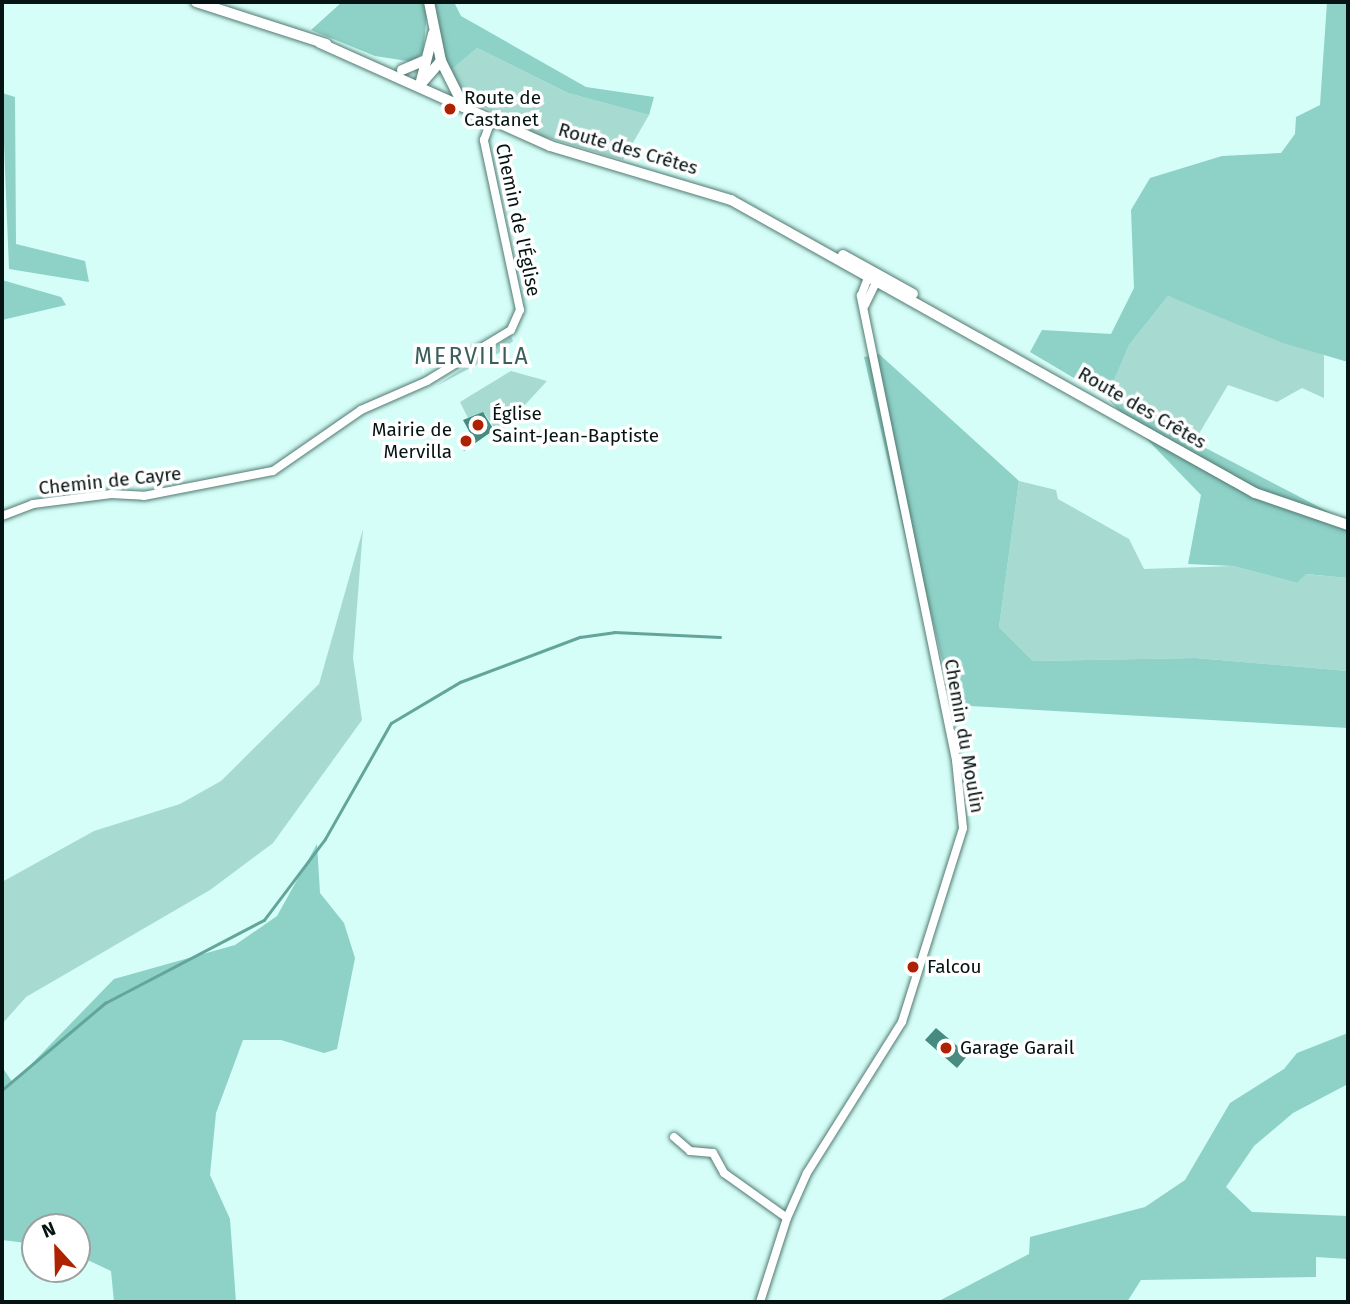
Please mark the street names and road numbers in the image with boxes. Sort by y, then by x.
street label: Route des Crêtes [556,118,700,180]
street label: Chemin de l'Église [491,141,545,299]
street label: Route des Crêtes [1074,362,1210,454]
street label: Chemin de Cayre [37,462,183,500]
street label: Chemin du Moulin [939,657,989,815]

